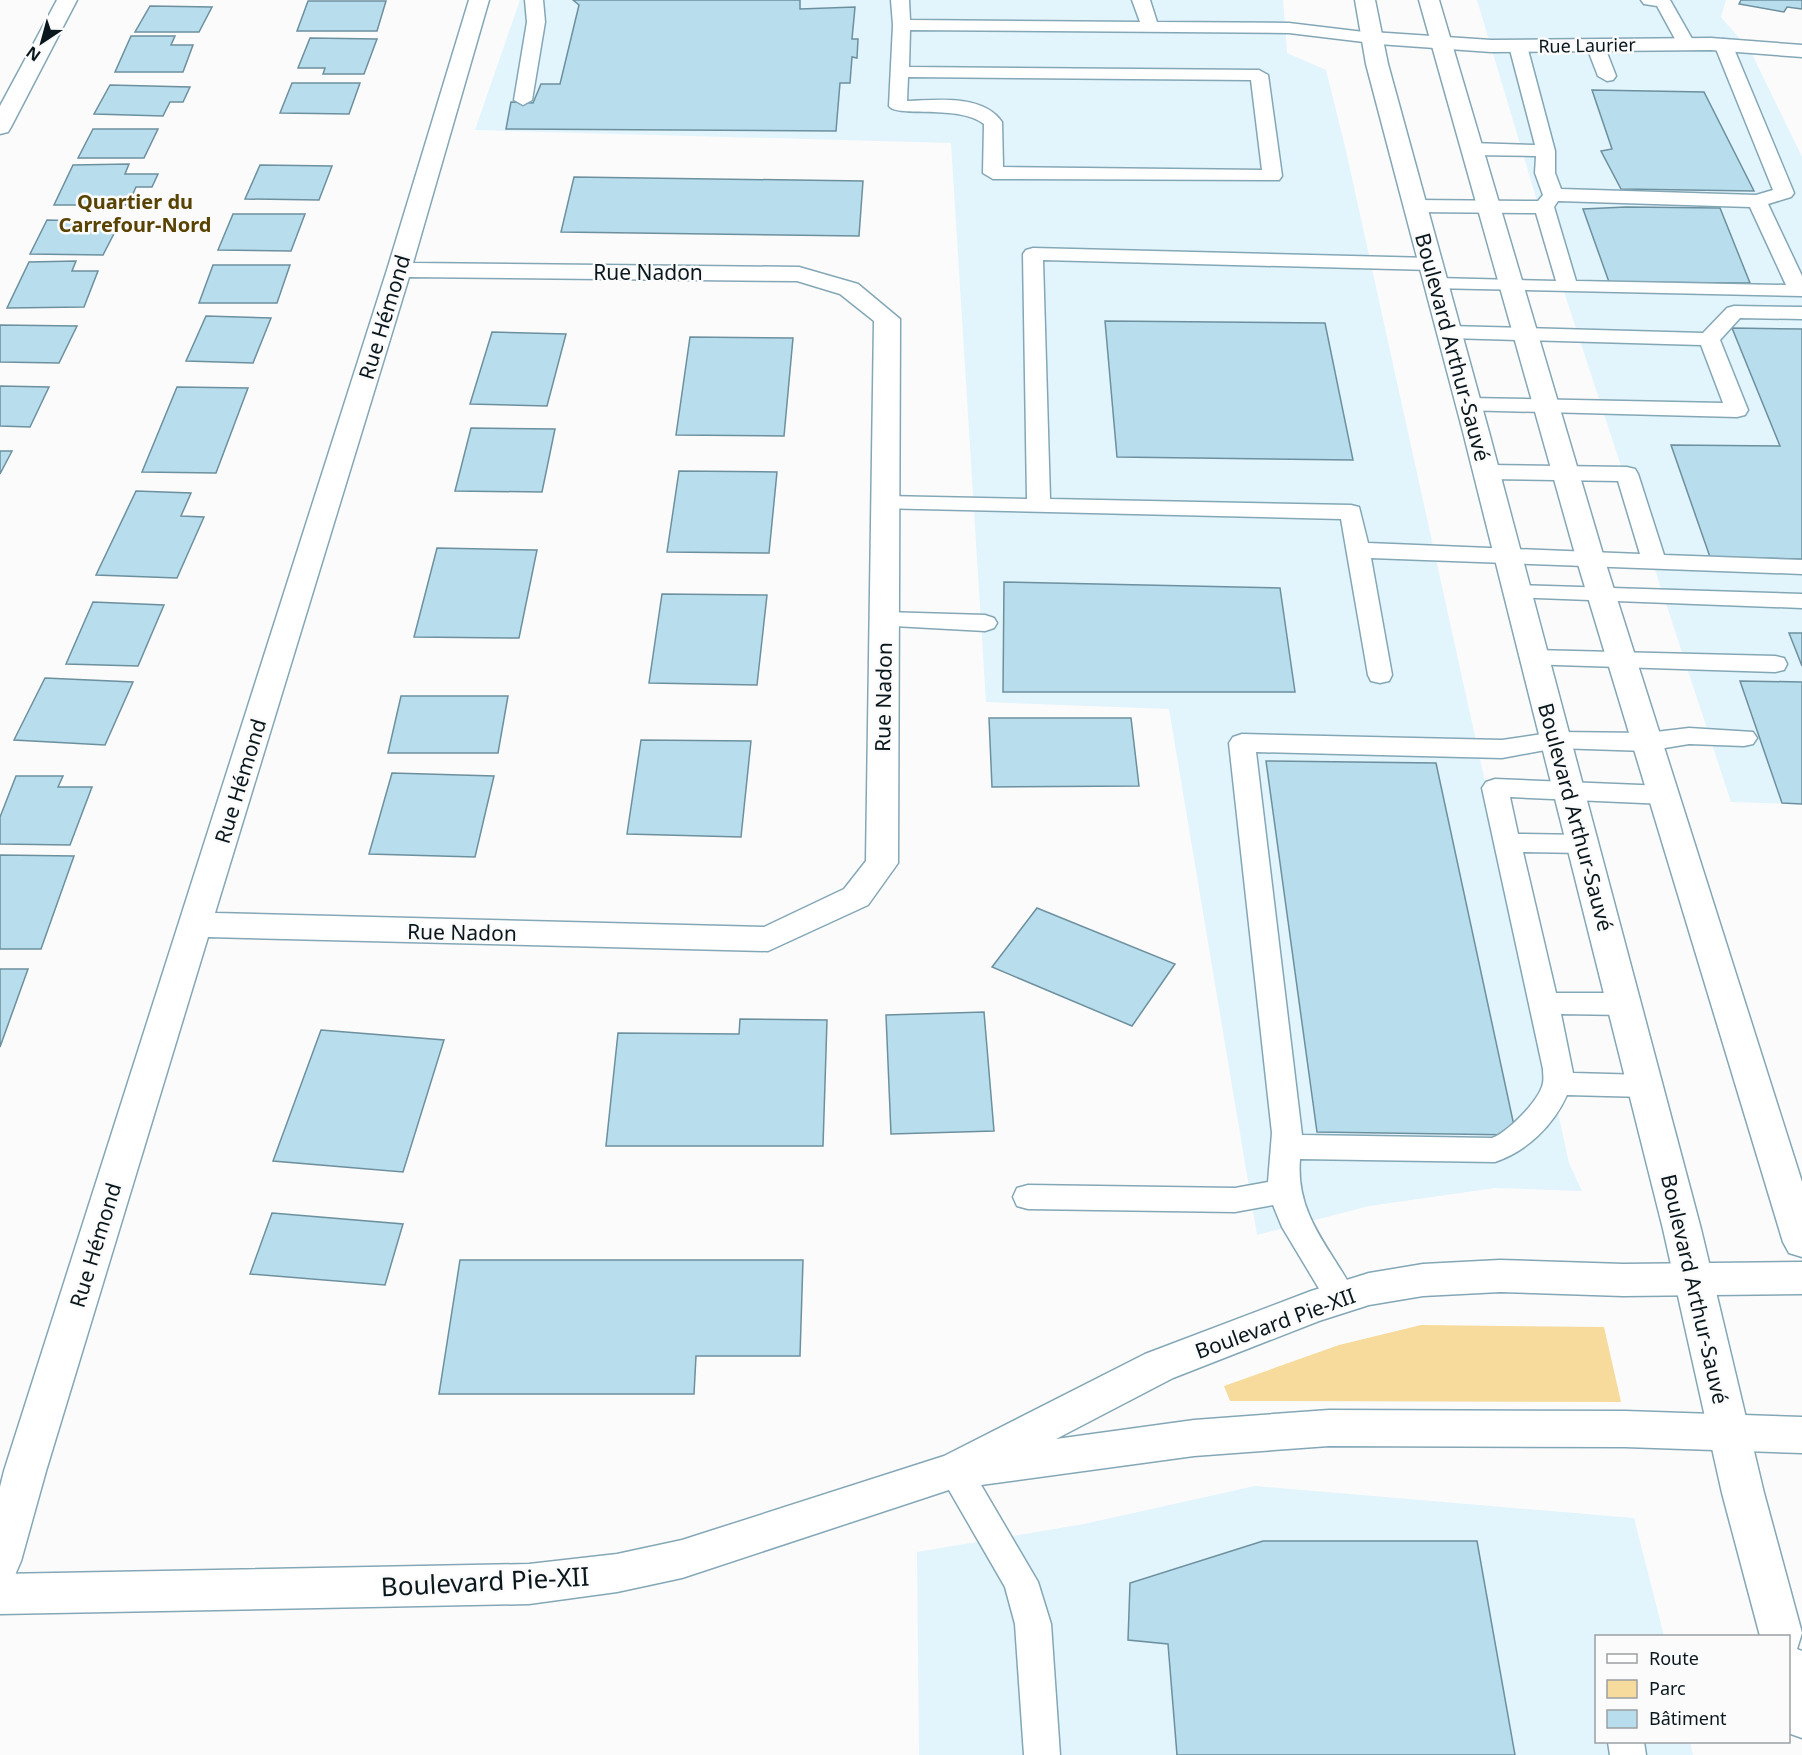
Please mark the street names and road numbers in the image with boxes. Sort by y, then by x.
street label: Rue Laurier [1538,32,1636,58]
street label: Boulevard Arthur-Sauvé [1409,230,1497,464]
street label: Rue Hémond [352,251,416,383]
street label: Rue Nadon [593,258,703,286]
street label: Rue Nadon [868,642,898,752]
street label: Boulevard Arthur-Sauvé [1532,700,1620,934]
street label: Rue Hémond [208,715,272,847]
street label: Rue Nadon [407,917,517,947]
street label: Boulevard Arthur-Sauvé [1655,1171,1735,1407]
street label: Rue Hémond [63,1179,127,1311]
street label: Boulevard Pie-XII [1191,1281,1359,1365]
street label: Boulevard Pie-XII [380,1558,590,1604]

